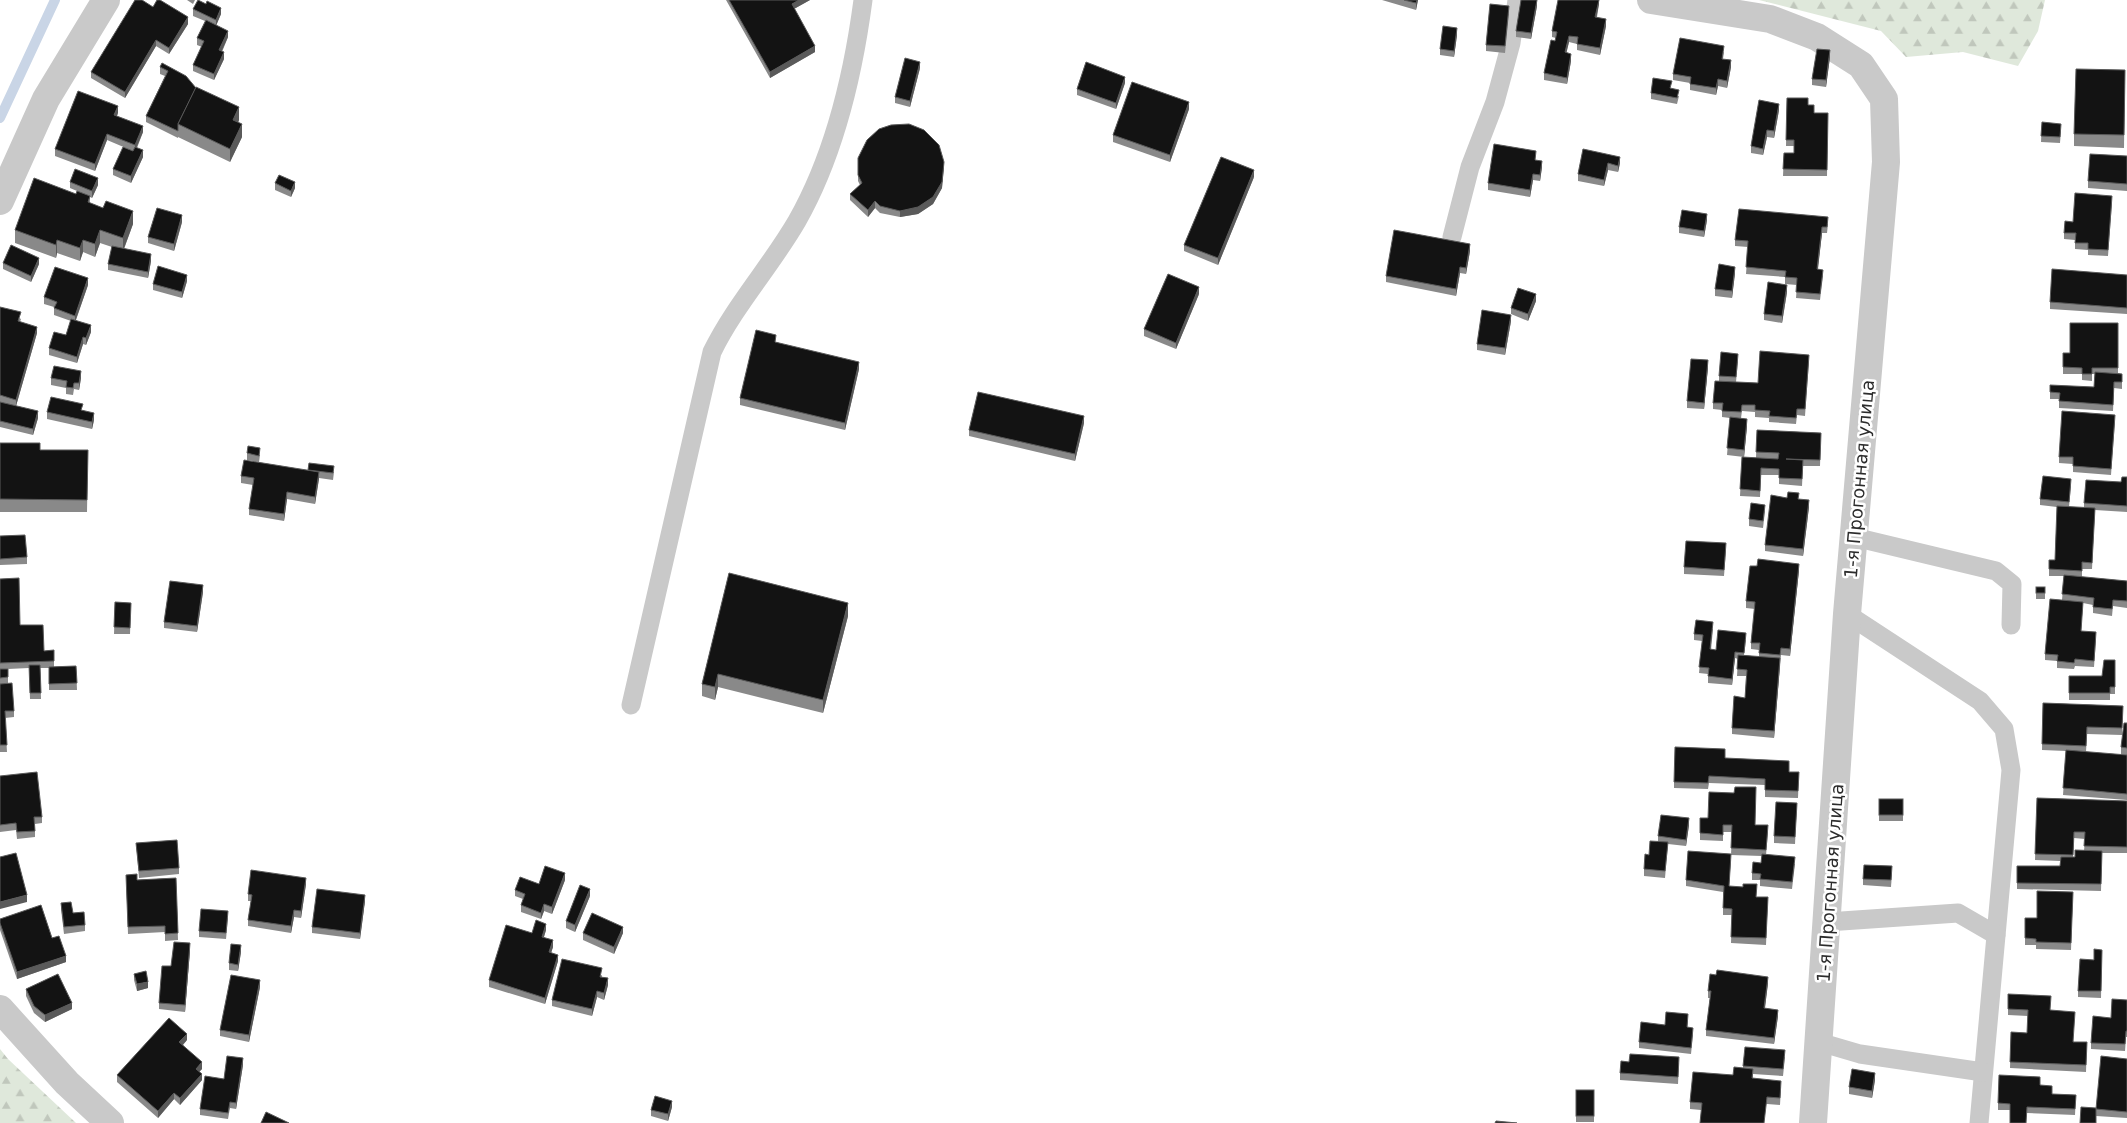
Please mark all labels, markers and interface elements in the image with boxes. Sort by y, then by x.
street label: 1-я Прогонная улица [1840,379,1878,579]
street label: 1-я Прогонная улица [1813,783,1847,983]

